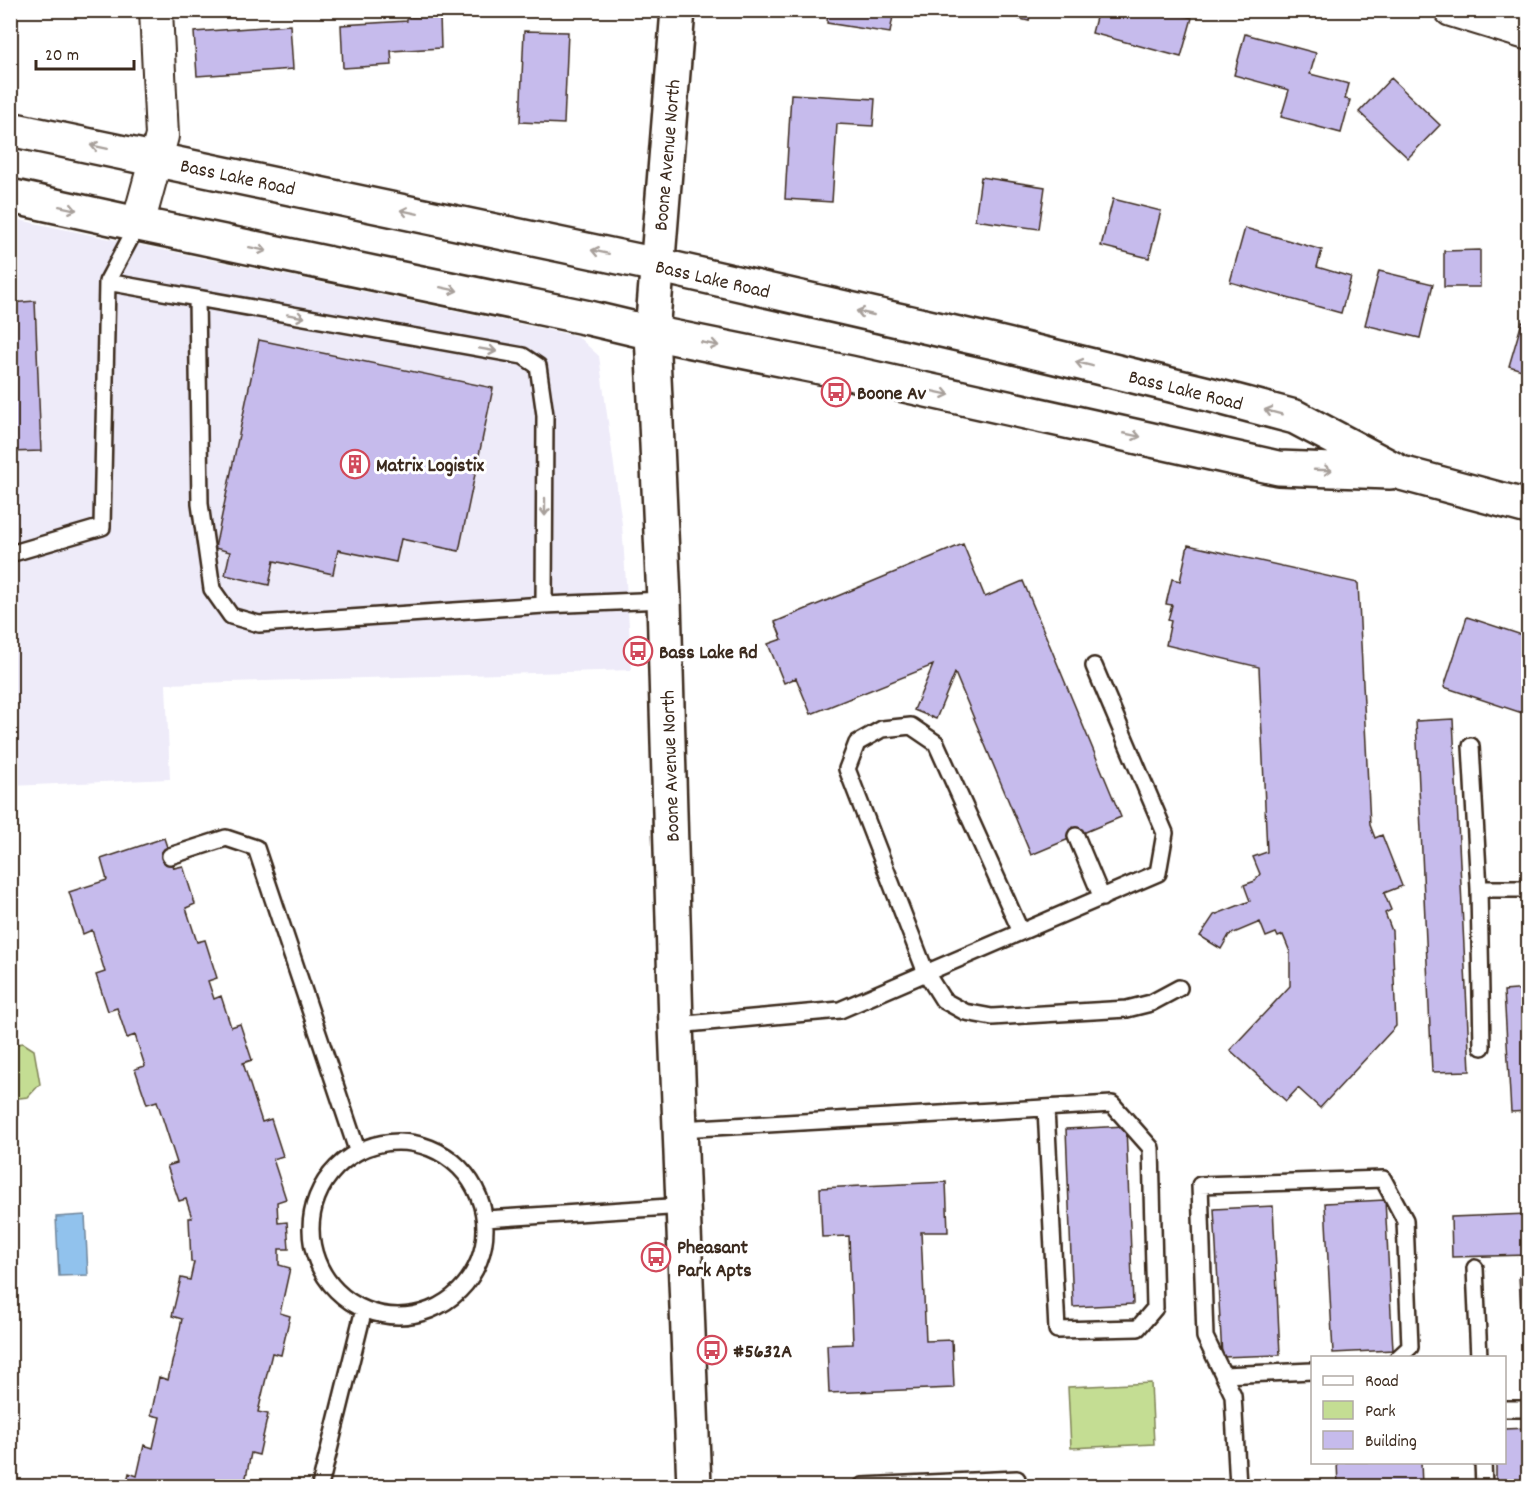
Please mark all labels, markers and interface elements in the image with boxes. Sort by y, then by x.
scale bar [36,33,134,71]
text: 20 m [45,44,79,69]
street label: Boone Avenue North [648,78,690,232]
one-way arrow [90,141,109,152]
street label: Bass Lake Road [177,153,297,205]
one-way arrow [58,203,77,215]
one-way arrow [399,206,419,217]
one-way arrow [248,244,268,255]
one-way arrow [590,246,610,257]
street label: Bass Lake Road [652,254,772,308]
one-way arrow [439,284,458,295]
one-way arrow [856,306,875,318]
one-way arrow [286,311,305,322]
one-way arrow [699,339,719,350]
one-way arrow [478,345,497,356]
one-way arrow [1075,357,1094,369]
street label: Bass Lake Road [1125,364,1245,420]
bus stop icon: Boone Av [820,376,852,408]
place label: Boone Av [857,381,927,409]
one-way arrow [931,388,951,399]
one-way arrow [1264,405,1283,417]
one-way arrow [1122,430,1141,441]
building icon: Matrix Logistix [339,448,371,480]
place label: Matrix Logistix [376,453,485,481]
one-way arrow [1313,464,1333,475]
one-way arrow [539,497,551,517]
bus stop icon: Bass Lake Rd [622,635,654,667]
place label: Bass Lake Rd [659,640,758,668]
street label: Boone Avenue North [655,689,689,842]
place label: Pheasant Park Apts [677,1235,752,1286]
bus stop icon: Pheasant Park Apts [640,1241,672,1273]
bus stop icon: #5632A [696,1334,728,1366]
place label: #5632A [733,1339,792,1367]
legend [1311,1356,1506,1464]
text: Road [1365,1370,1399,1395]
text: Park [1365,1400,1396,1425]
text: Building [1365,1430,1417,1455]

